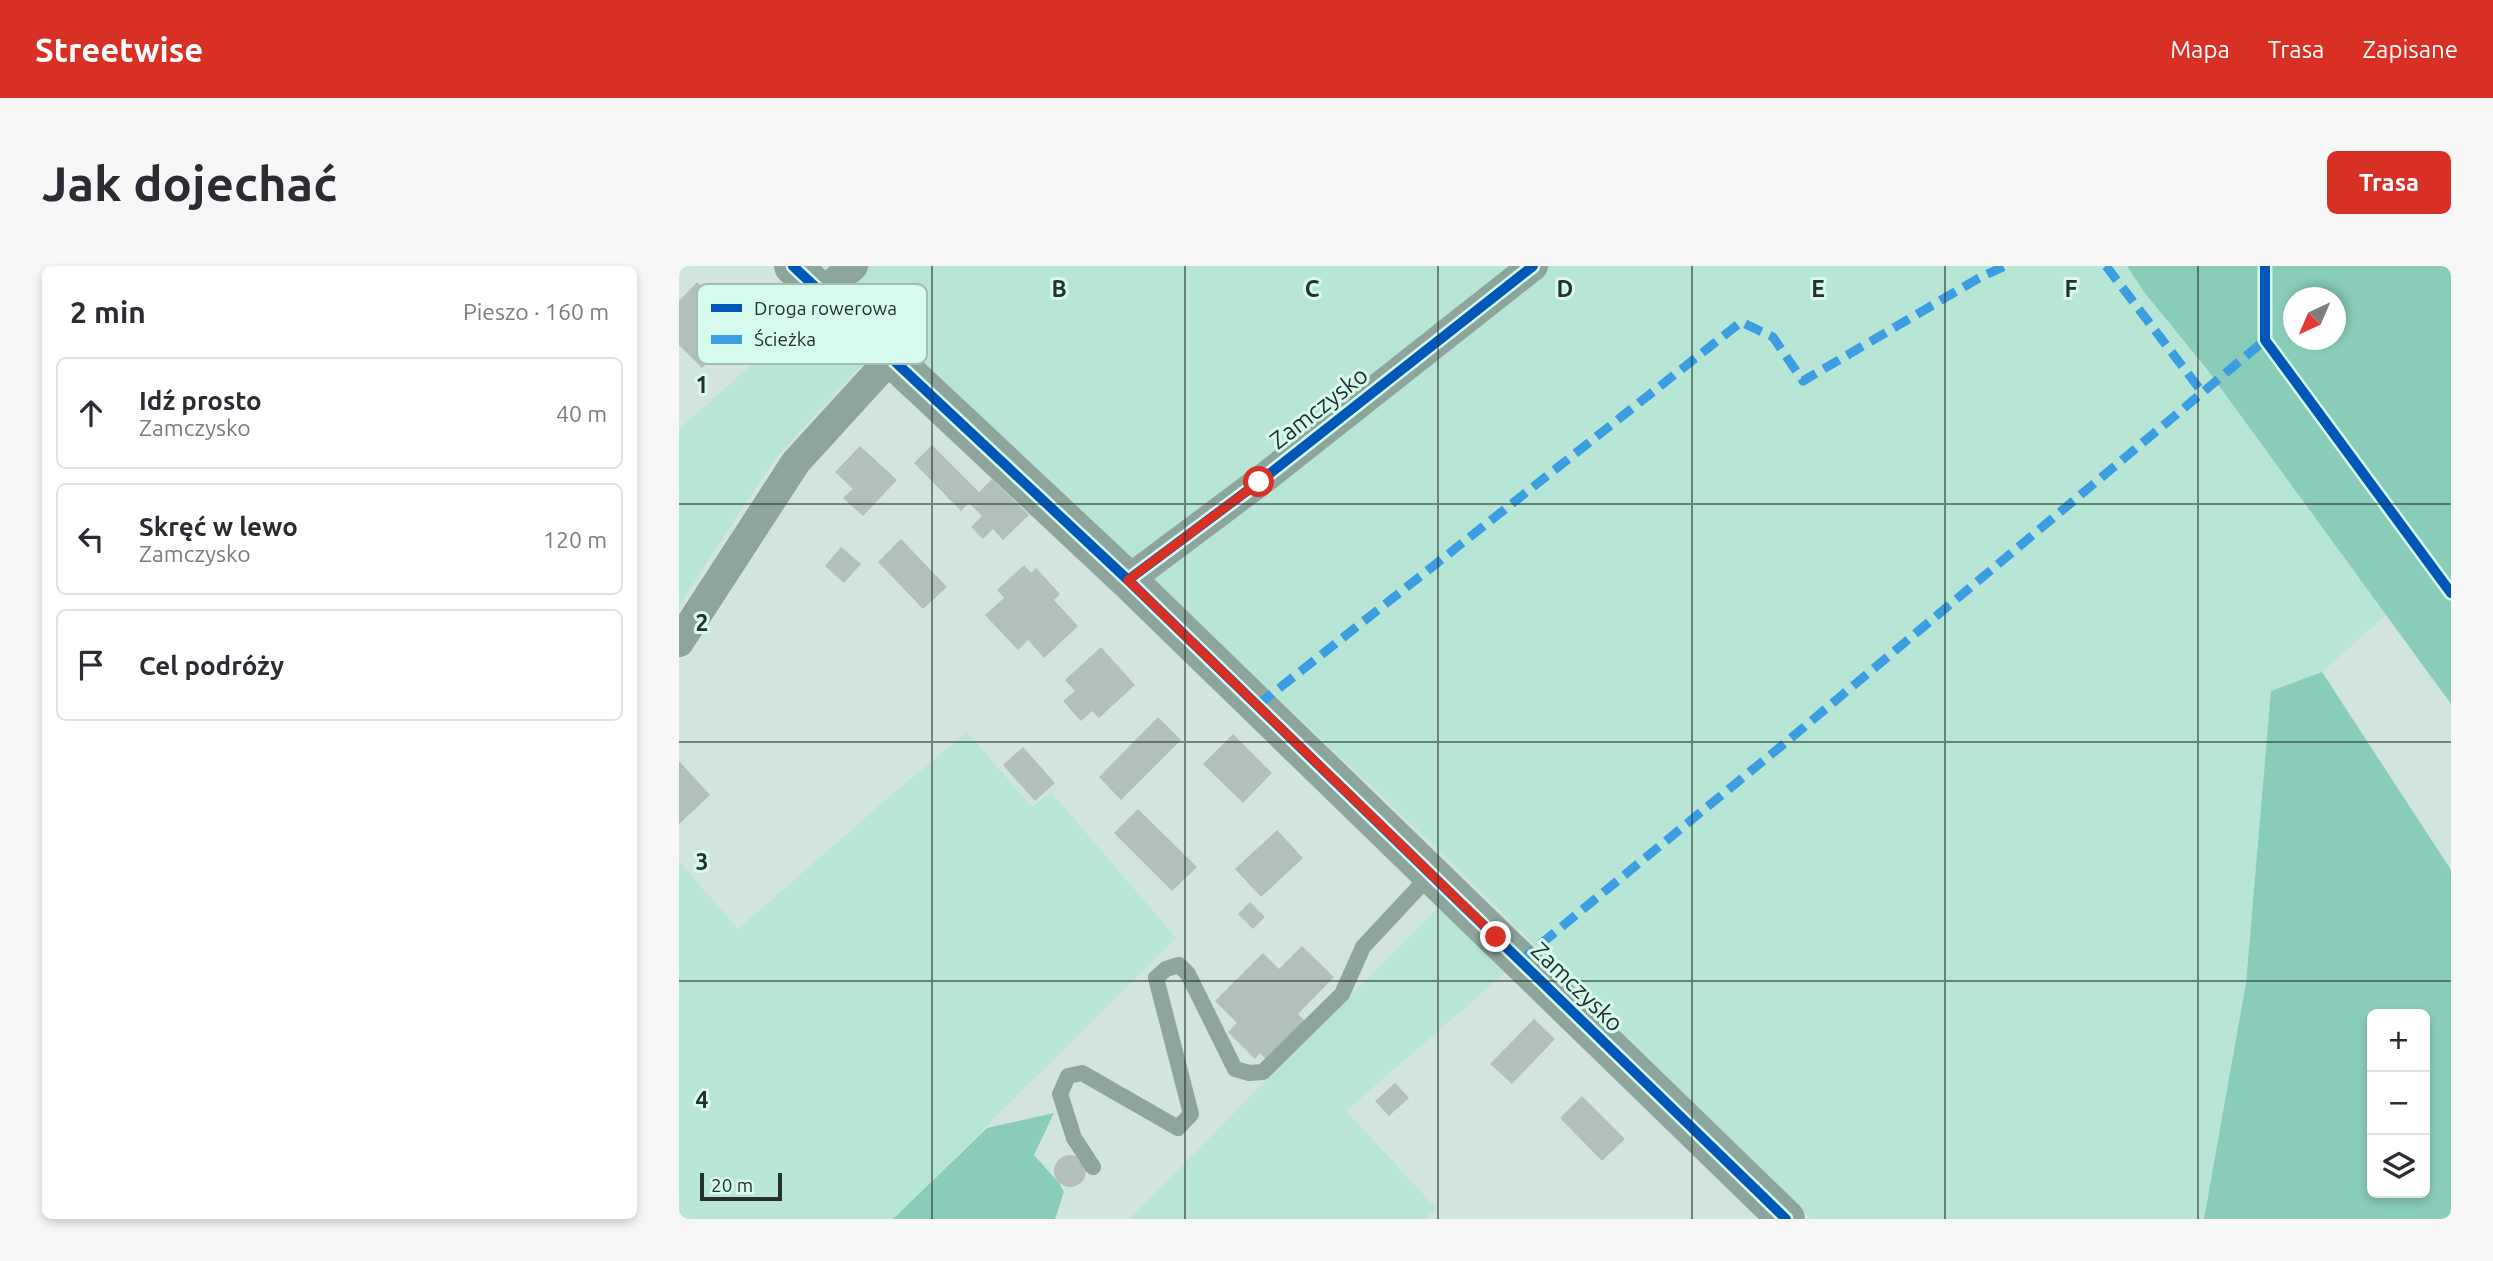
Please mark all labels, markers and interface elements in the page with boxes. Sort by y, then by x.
text: Streetwise [35,31,203,68]
text: Mapa [2170,36,2230,63]
text: Trasa [2268,36,2324,63]
text: Zapisane [2362,36,2458,63]
button: Trasa [2327,151,2451,214]
text: Jak dojechać [42,155,337,210]
text: B [1051,276,1067,301]
text: C [1305,276,1320,301]
text: D [1557,276,1573,301]
text: E [1811,276,1825,301]
text: F [2065,276,2078,301]
legend [697,284,927,364]
north arrow [2283,287,2346,350]
text: 2 min [70,295,146,329]
text: Droga rowerowa [754,297,897,319]
text: Pieszo · 160 m [463,299,609,324]
text: Ścieżka [754,328,816,350]
street label: Zamczysko [1264,361,1373,454]
text: 1 [696,372,708,397]
text: Idź prosto [139,386,262,415]
icon: ahead [72,394,110,432]
text: 40 m [556,401,607,426]
text: Zamczysko [139,415,251,440]
route start [1243,466,1274,497]
text: Skręć w lewo [139,512,298,541]
icon: left [72,520,110,558]
text: 120 m [543,527,607,552]
text: Zamczysko [139,541,251,566]
text: 2 [696,610,708,635]
icon: arrive [72,646,110,684]
text: Cel podróży [139,651,284,680]
text: 3 [696,849,708,874]
route end [1480,921,1511,952]
street label: Zamczysko [1526,936,1629,1037]
map controls [2367,1009,2430,1198]
button: + [2367,1009,2430,1072]
button: − [2367,1072,2430,1135]
text: 4 [696,1087,709,1112]
button: layers [2367,1135,2430,1198]
scale bar [700,1170,782,1202]
text: 20 m [711,1174,753,1196]

